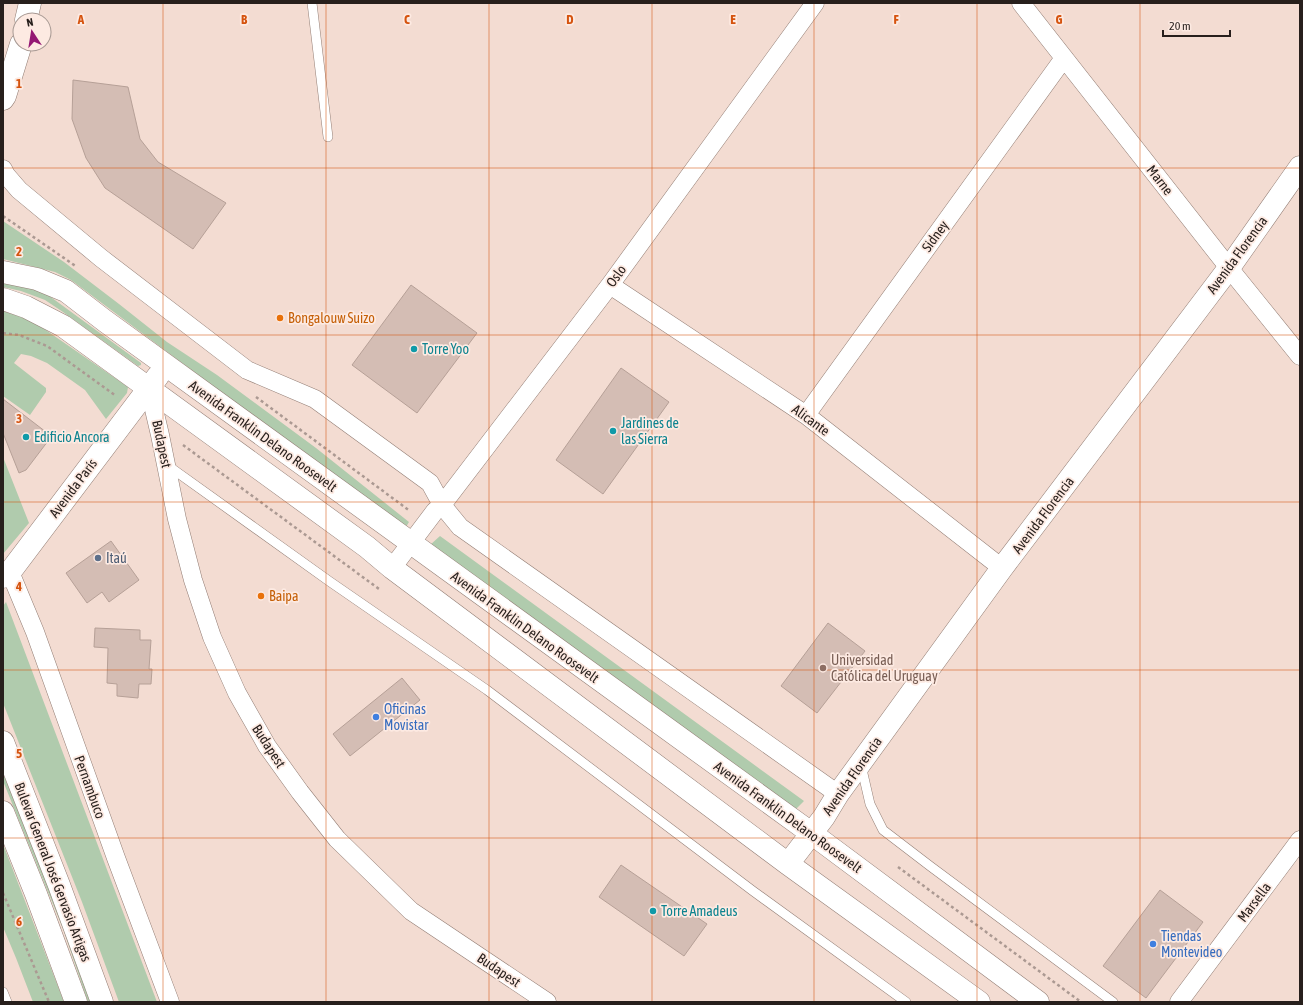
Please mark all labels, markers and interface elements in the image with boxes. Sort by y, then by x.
north arrow [12,12,52,52]
text: A [77,12,85,27]
text: B [241,12,248,27]
text: C [404,12,410,27]
text: D [566,12,574,27]
text: E [730,12,736,27]
text: F [893,12,899,27]
text: G [1056,12,1063,27]
scale bar [1163,12,1230,38]
text: N [25,16,34,29]
text: 20 m [1169,19,1191,33]
text: 1 [16,76,22,91]
street label: Marne [1143,162,1177,198]
street label: Avenida Florencia [1204,213,1270,297]
street label: Sidney [918,217,952,255]
text: 2 [16,244,22,259]
street label: Oslo [603,262,629,290]
place label: Bongalouw Suizo [288,310,375,326]
marker: Bongalouw Suizo [275,313,285,323]
place label: Torre Yoo [422,341,469,357]
marker: Torre Yoo [409,344,419,354]
street label: Avenida Franklin Delano Roosevelt [186,377,340,495]
street label: Alicante [789,401,833,439]
text: 3 [16,411,22,426]
place label: Jardines de las Sierra [621,415,679,447]
street label: Budapest [149,419,175,469]
marker: Jardines de las Sierra [608,426,618,436]
place label: Edificio Ancora [34,429,110,445]
marker: Edificio Ancora [21,432,31,442]
street label: Avenida París [46,455,100,520]
street label: Avenida Florencia [1009,473,1077,557]
place label: Itaú [106,550,127,566]
marker: Itaú [93,553,103,563]
street label: Avenida Franklin Delano Roosevelt [448,568,602,686]
text: 4 [15,579,22,594]
place label: Baipa [269,588,299,604]
marker: Baipa [256,591,266,601]
place label: Universidad Católica del Uruguay [831,652,938,684]
marker: Universidad Católica del Uruguay [818,663,828,673]
place label: Oficinas Movistar [384,701,429,733]
marker: Oficinas Movistar [371,712,381,722]
street label: Budapest [249,721,289,771]
street label: Avenida Florencia [819,734,885,818]
text: 5 [16,746,22,761]
street label: Pernambuco [71,753,109,821]
street label: Avenida Franklin Delano Roosevelt [711,758,865,876]
street label: Bulevar General José Gervasio Artigas [11,780,95,964]
street label: Marsella [1234,879,1274,925]
place label: Torre Amadeus [661,903,738,919]
marker: Torre Amadeus [648,906,658,916]
text: 6 [16,914,22,929]
place label: Tiendas Montevideo [1161,928,1222,960]
marker: Tiendas Montevideo [1148,939,1158,949]
street label: Budapest [474,950,524,990]

